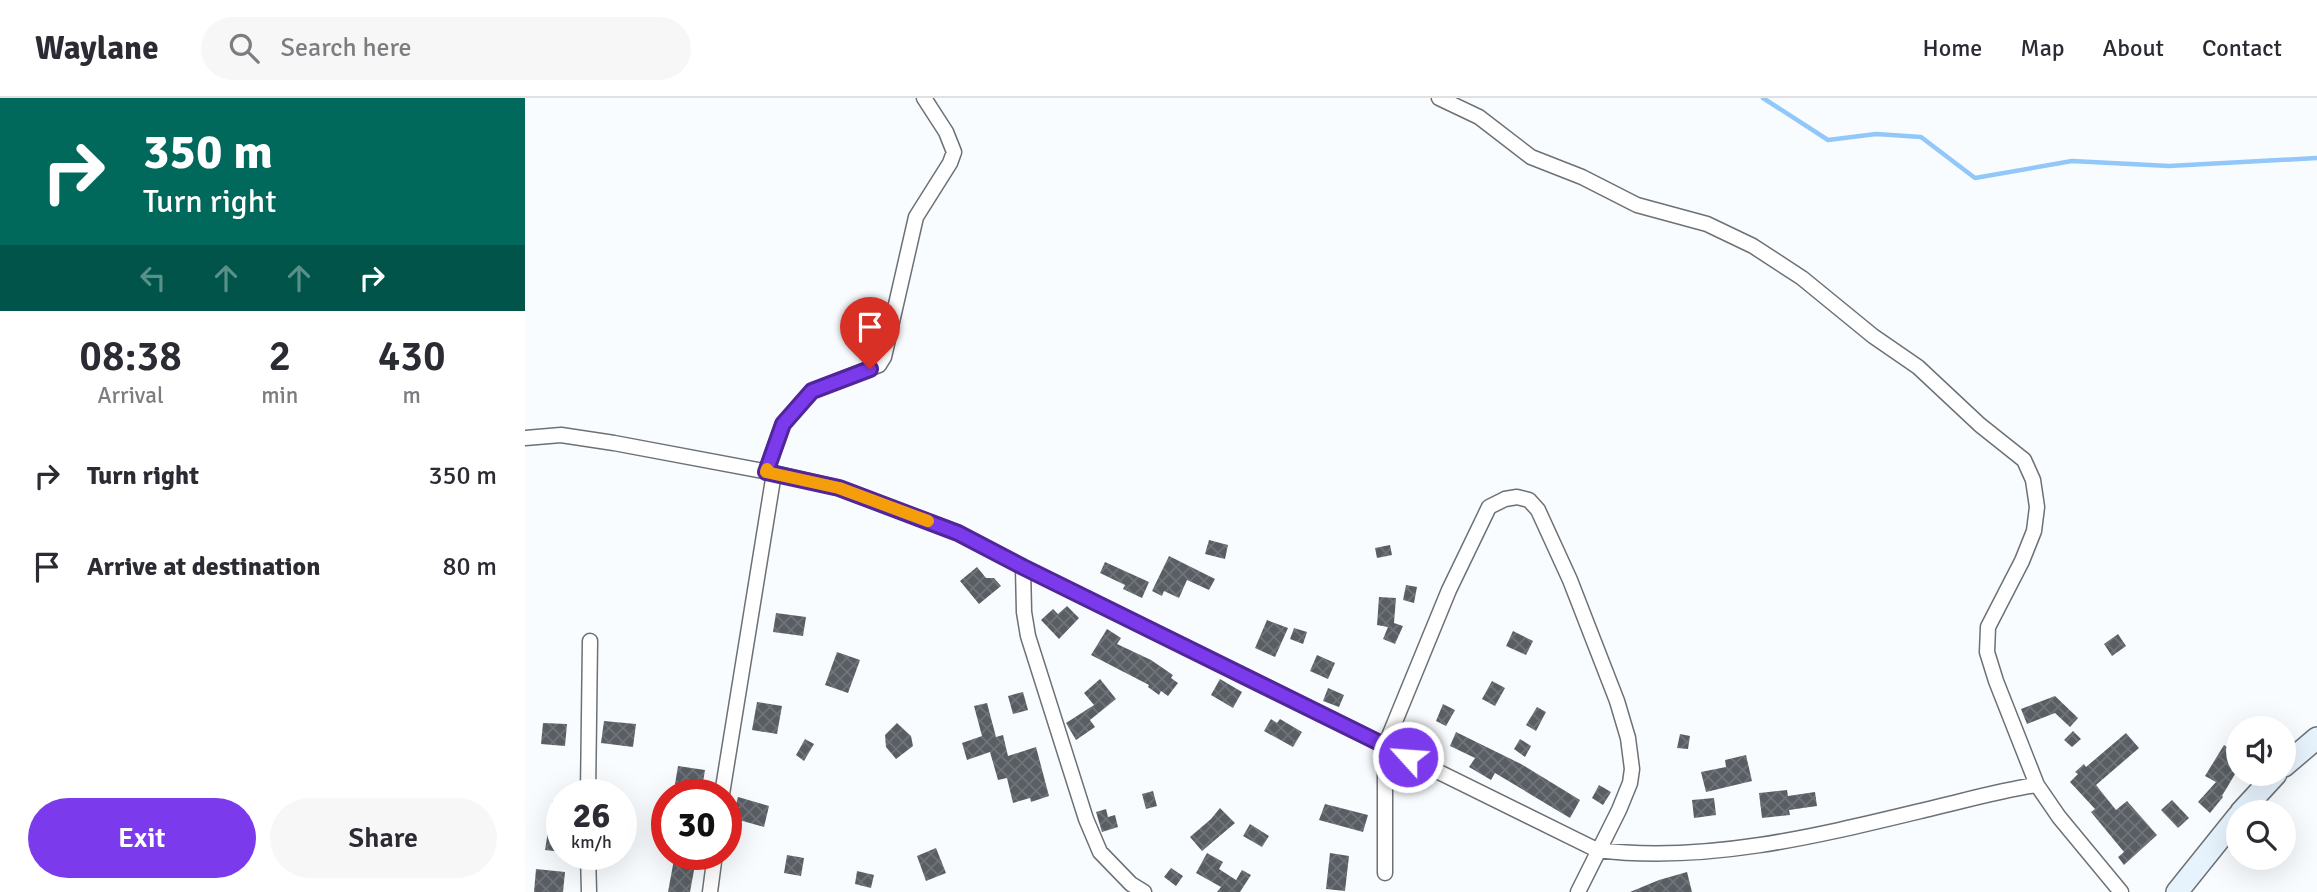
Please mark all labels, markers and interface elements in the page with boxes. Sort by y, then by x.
search box [201,17,691,80]
text: Waylane [35,28,159,69]
icon: search [225,29,263,67]
text: Search here [281,32,412,64]
text: Home [1922,33,1982,63]
text: Map [2020,33,2065,63]
text: About [2103,33,2164,63]
text: Contact [2202,33,2282,63]
text: 350 m [143,122,273,182]
icon: right [28,126,119,217]
text: Turn right [143,182,276,221]
icon: left [134,259,172,297]
icon: ahead [207,259,245,297]
icon: ahead [280,259,318,297]
icon: right [353,259,391,297]
pin [840,297,900,369]
icon: arrive [851,308,889,346]
text: 08:38 [79,331,182,382]
text: 2 [268,331,291,382]
text: 430 [378,331,446,382]
text: Arrival [97,381,164,410]
text: min [261,381,298,410]
text: m [402,381,421,410]
icon: right [28,457,66,495]
text: Turn right [87,460,199,492]
text: 350 m [428,460,497,492]
icon: arrive [28,548,66,586]
text: Arrive at destination [87,551,320,583]
text: 80 m [442,551,497,583]
map controls [2226,716,2296,870]
button: sound [2226,716,2296,786]
position arrow [1371,720,1445,794]
speed limit sign: 30 [651,779,742,870]
text: 26 [573,794,610,837]
button: Exit [28,798,256,878]
button: Share [270,798,497,878]
button: search [2226,800,2296,870]
text: km/h [571,831,612,853]

